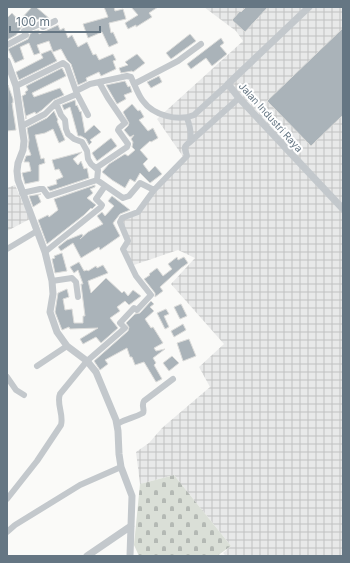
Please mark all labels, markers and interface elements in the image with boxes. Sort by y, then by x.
scale bar [10,8,100,34]
text: 100 m [16,14,50,29]
street label: Jalan Industri Raya [237,80,305,154]

